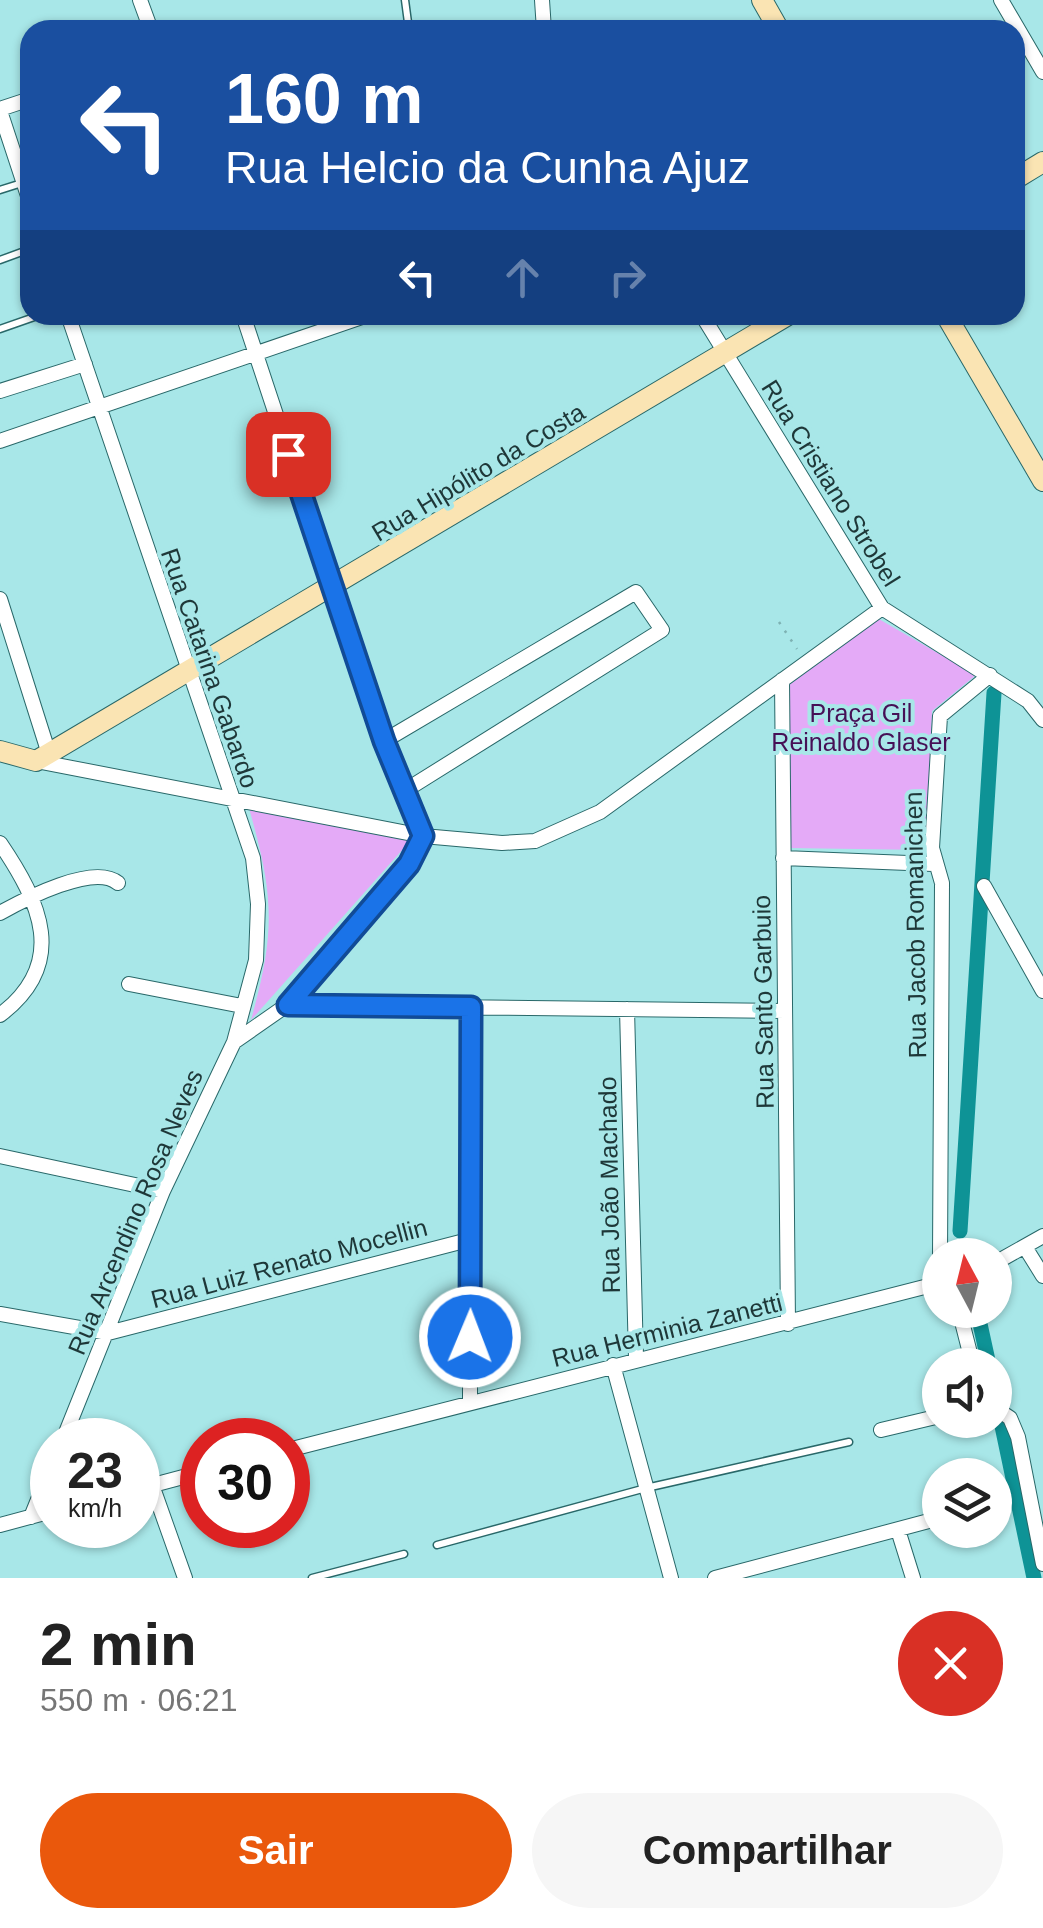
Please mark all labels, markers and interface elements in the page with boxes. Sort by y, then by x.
icon: left [60,60,190,190]
text: 160 m [225,60,423,138]
text: Rua Helcio da Cunha Ajuz [225,142,750,193]
icon: left [390,250,445,305]
icon: ahead [495,250,550,305]
icon: right [600,250,655,305]
street label: Rua Cristiano Strobel [756,375,906,591]
street label: Rua Hipólito da Costa [367,397,590,547]
pin [246,412,331,497]
icon: arrive [261,427,316,482]
street label: Rua Catarina Gabardo [156,545,264,791]
park label: Praça Gil Reinaldo Glaser [771,699,951,756]
street label: Rua Jacob Romanichen [899,791,931,1059]
street label: Rua Santo Garbuio [747,895,779,1109]
street label: Rua Arcendino Rosa Neves [62,1065,208,1359]
street label: Rua João Machado [593,1076,625,1294]
street label: Rua Luiz Renato Mocellin [148,1213,430,1313]
north arrow [922,1238,1012,1328]
map controls [922,1238,1012,1548]
position arrow [418,1285,522,1389]
street label: Rua Herminia Zanetti [549,1288,785,1372]
button: sound [922,1348,1012,1438]
speed limit sign: 30 [180,1418,310,1548]
text: 23 [67,1443,123,1499]
button: layers [922,1458,1012,1548]
text: km/h [68,1494,122,1522]
text: 2 min [40,1611,197,1678]
button: close [898,1611,1003,1716]
text: 550 m · 06:21 [40,1682,237,1718]
button: Sair [40,1793,512,1908]
button: Compartilhar [532,1793,1003,1908]

